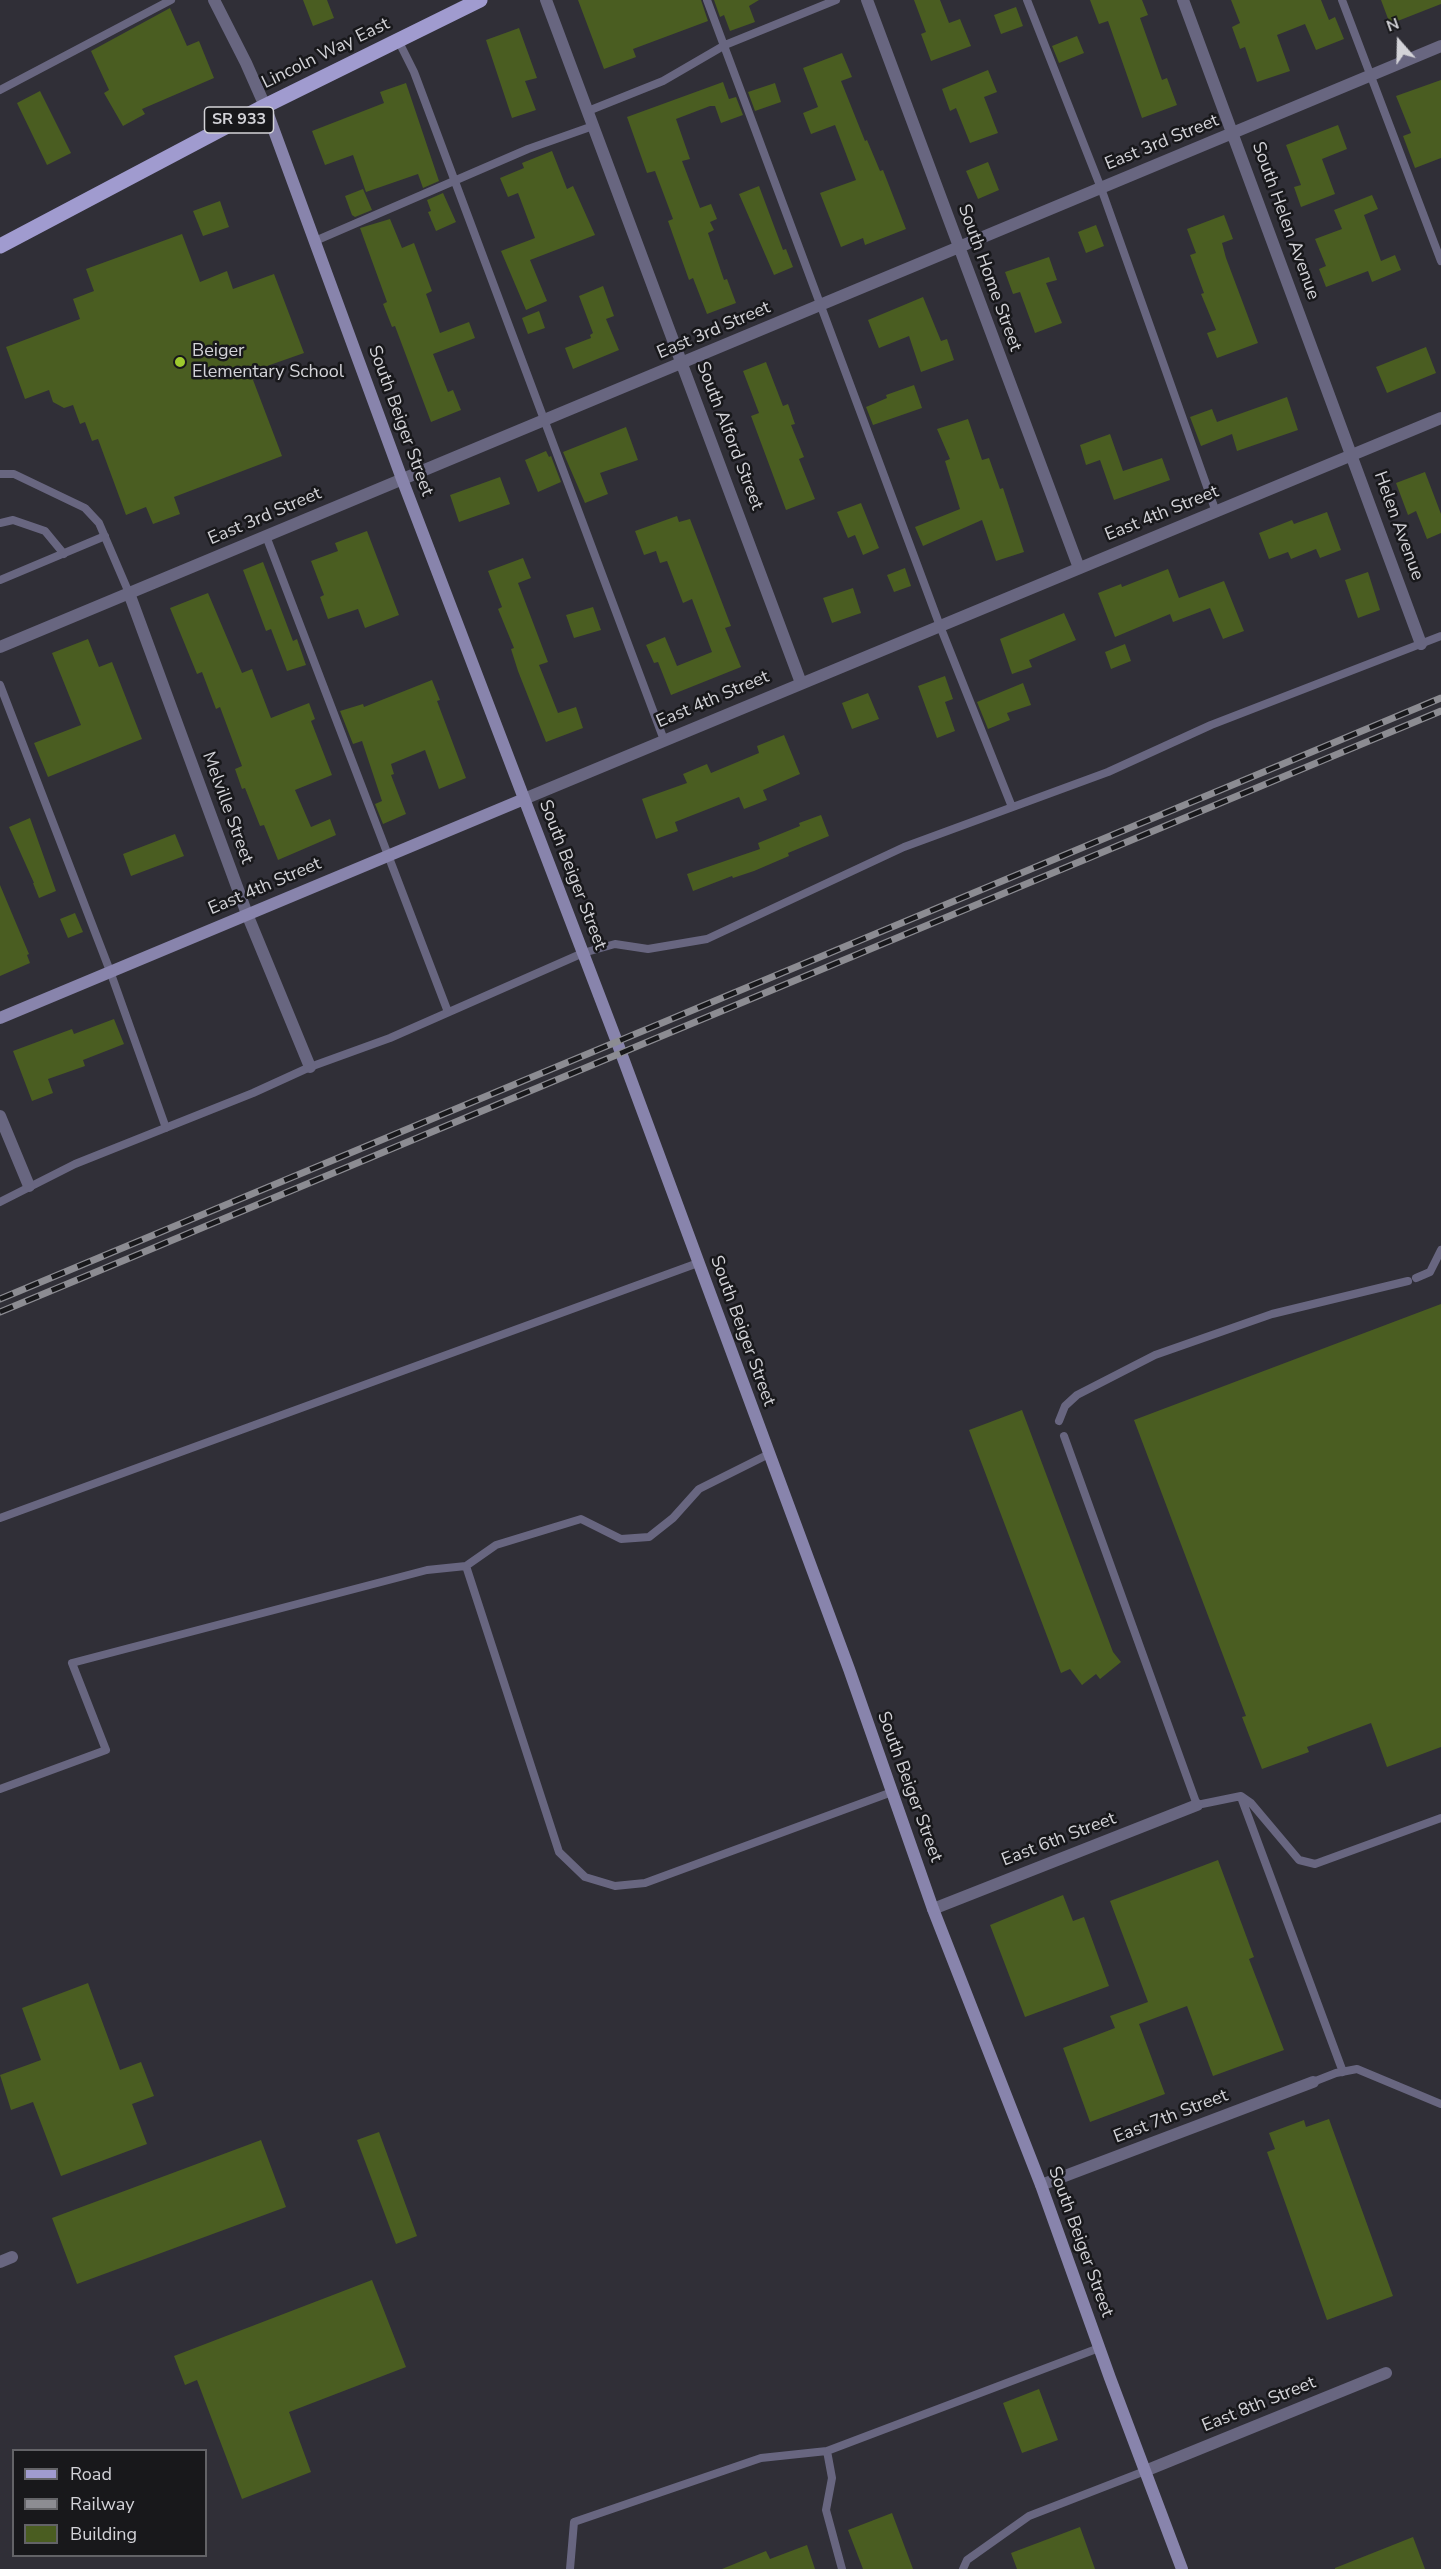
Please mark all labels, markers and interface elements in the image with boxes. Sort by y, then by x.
north arrow [1369,12,1429,72]
text: N [1383,13,1402,37]
street label: Lincoln Way East [259,14,393,94]
road number: SR 933 [204,107,274,133]
street label: East 3rd Street [1102,110,1222,176]
street label: South Helen Avenue [1246,139,1324,303]
street label: South Home Street [952,202,1026,354]
street label: East 3rd Street [654,297,774,365]
place label: Beiger Elementary School [192,341,344,384]
street label: South Beiger Street [363,343,437,499]
marker: Beiger Elementary School [173,355,187,369]
street label: South Alford Street [691,359,767,513]
street label: Helen Avenue [1368,469,1428,583]
street label: East 4th Street [1102,481,1222,547]
street label: East 3rd Street [205,483,325,551]
street label: East 4th Street [653,667,773,733]
street label: Melville Street [197,749,257,867]
street label: South Beiger Street [534,797,610,953]
street label: East 4th Street [205,854,325,920]
street label: South Beiger Street [705,1253,779,1409]
street label: South Beiger Street [872,1709,946,1865]
street label: East 6th Street [999,1808,1119,1872]
street label: East 7th Street [1111,2085,1231,2149]
street label: South Beiger Street [1043,2164,1117,2320]
street label: East 8th Street [1199,2372,1319,2438]
legend [12,2449,207,2557]
text: Road [70,2462,112,2486]
text: Railway [70,2492,135,2516]
text: Building [70,2522,137,2546]

